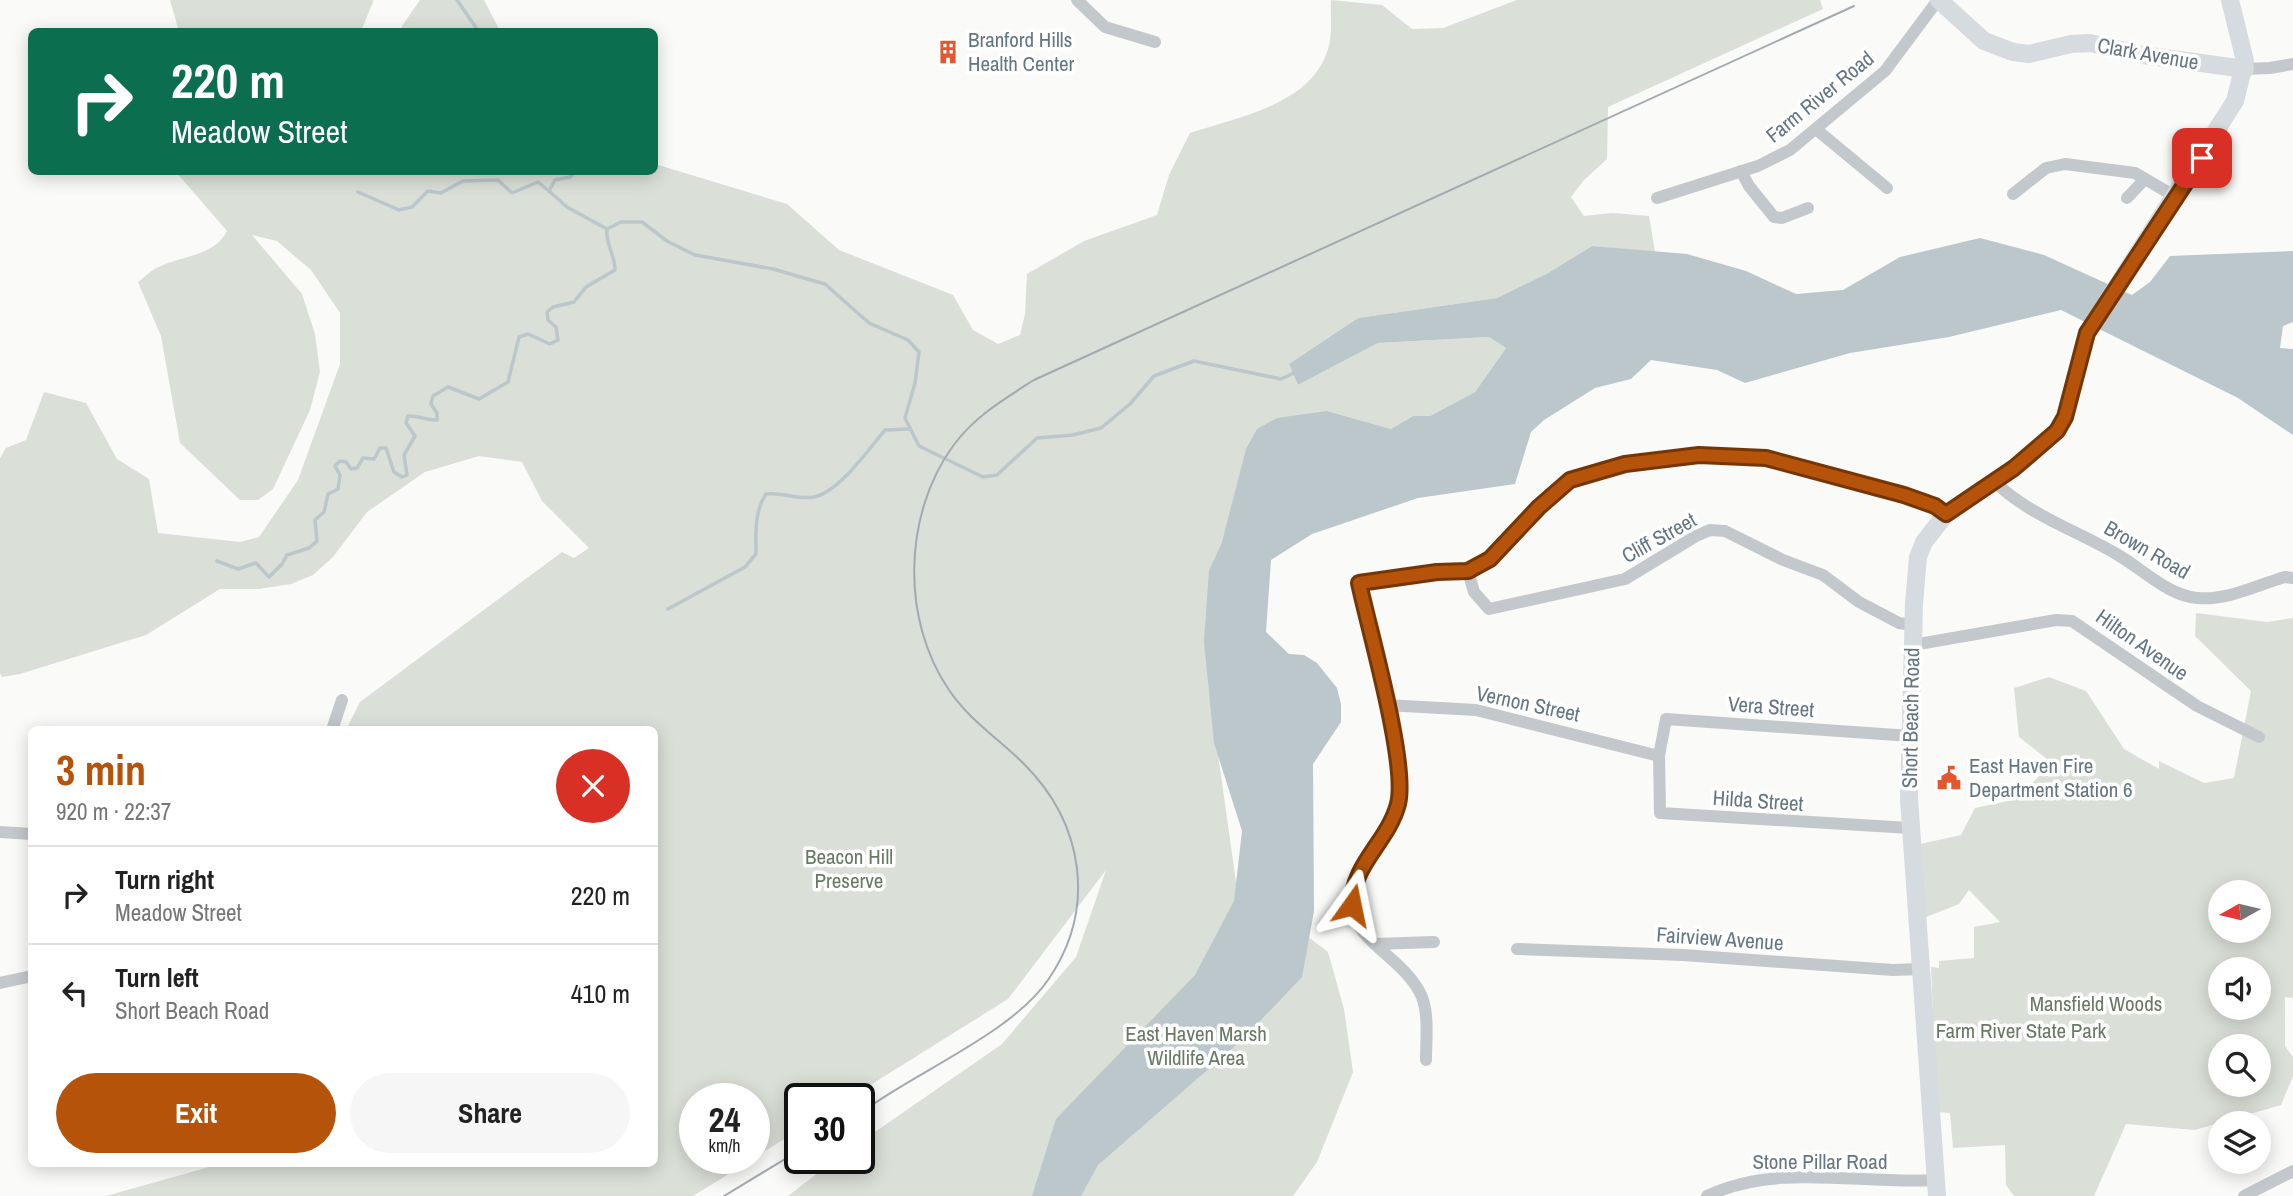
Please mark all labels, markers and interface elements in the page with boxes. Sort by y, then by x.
place label: Branford Hills Health Center [968,25,1075,78]
street label: Clark Avenue [2095,30,2201,77]
building icon: Branford Hills Health Center [934,38,962,66]
street label: Farm River Road [1760,44,1880,149]
text: 220 m [171,47,285,113]
icon: right [56,56,147,147]
text: Meadow Street [171,110,347,153]
pin [2172,128,2232,188]
icon: arrive [2183,139,2221,177]
street label: Cliff Street [1616,505,1701,570]
street label: Brown Road [2099,513,2196,586]
street label: Hilton Avenue [2090,602,2194,687]
street label: Short Beach Road [1895,647,1926,789]
street label: Vernon Street [1474,678,1583,729]
street label: Vera Street [1727,689,1815,724]
text: 3 min [56,742,146,798]
button: close [556,749,630,823]
place label: East Haven Fire Department Station 6 [1969,751,2133,804]
public building icon: East Haven Fire Department Station 6 [1935,764,1963,792]
street label: Hilda Street [1712,783,1805,818]
text: 920 m · 22:37 [56,796,171,827]
park label: Beacon Hill Preserve [805,842,893,895]
text: Turn right [115,862,214,897]
position arrow [1315,868,1389,942]
icon: right [56,876,94,914]
text: 220 m [571,878,630,913]
north arrow [2208,880,2272,943]
map controls [2208,880,2271,1174]
text: Meadow Street [115,897,242,928]
street label: Fairview Avenue [1656,920,1784,957]
button: sound [2208,957,2271,1020]
text: Turn left [115,960,199,995]
icon: left [56,974,94,1012]
text: 410 m [571,976,630,1011]
park label: Mansfield Woods [2030,989,2162,1018]
text: Short Beach Road [115,995,269,1026]
park label: Farm River State Park [1936,1016,2107,1045]
park label: East Haven Marsh Wildlife Area [1125,1019,1267,1072]
button: search [2208,1034,2271,1097]
button: Exit [56,1073,336,1153]
button: Share [350,1073,630,1153]
speed limit sign: 30 [784,1083,875,1174]
text: 24 [709,1096,740,1143]
button: layers [2208,1111,2271,1174]
text: km/h [709,1133,741,1158]
street label: Stone Pillar Road [1753,1147,1887,1176]

